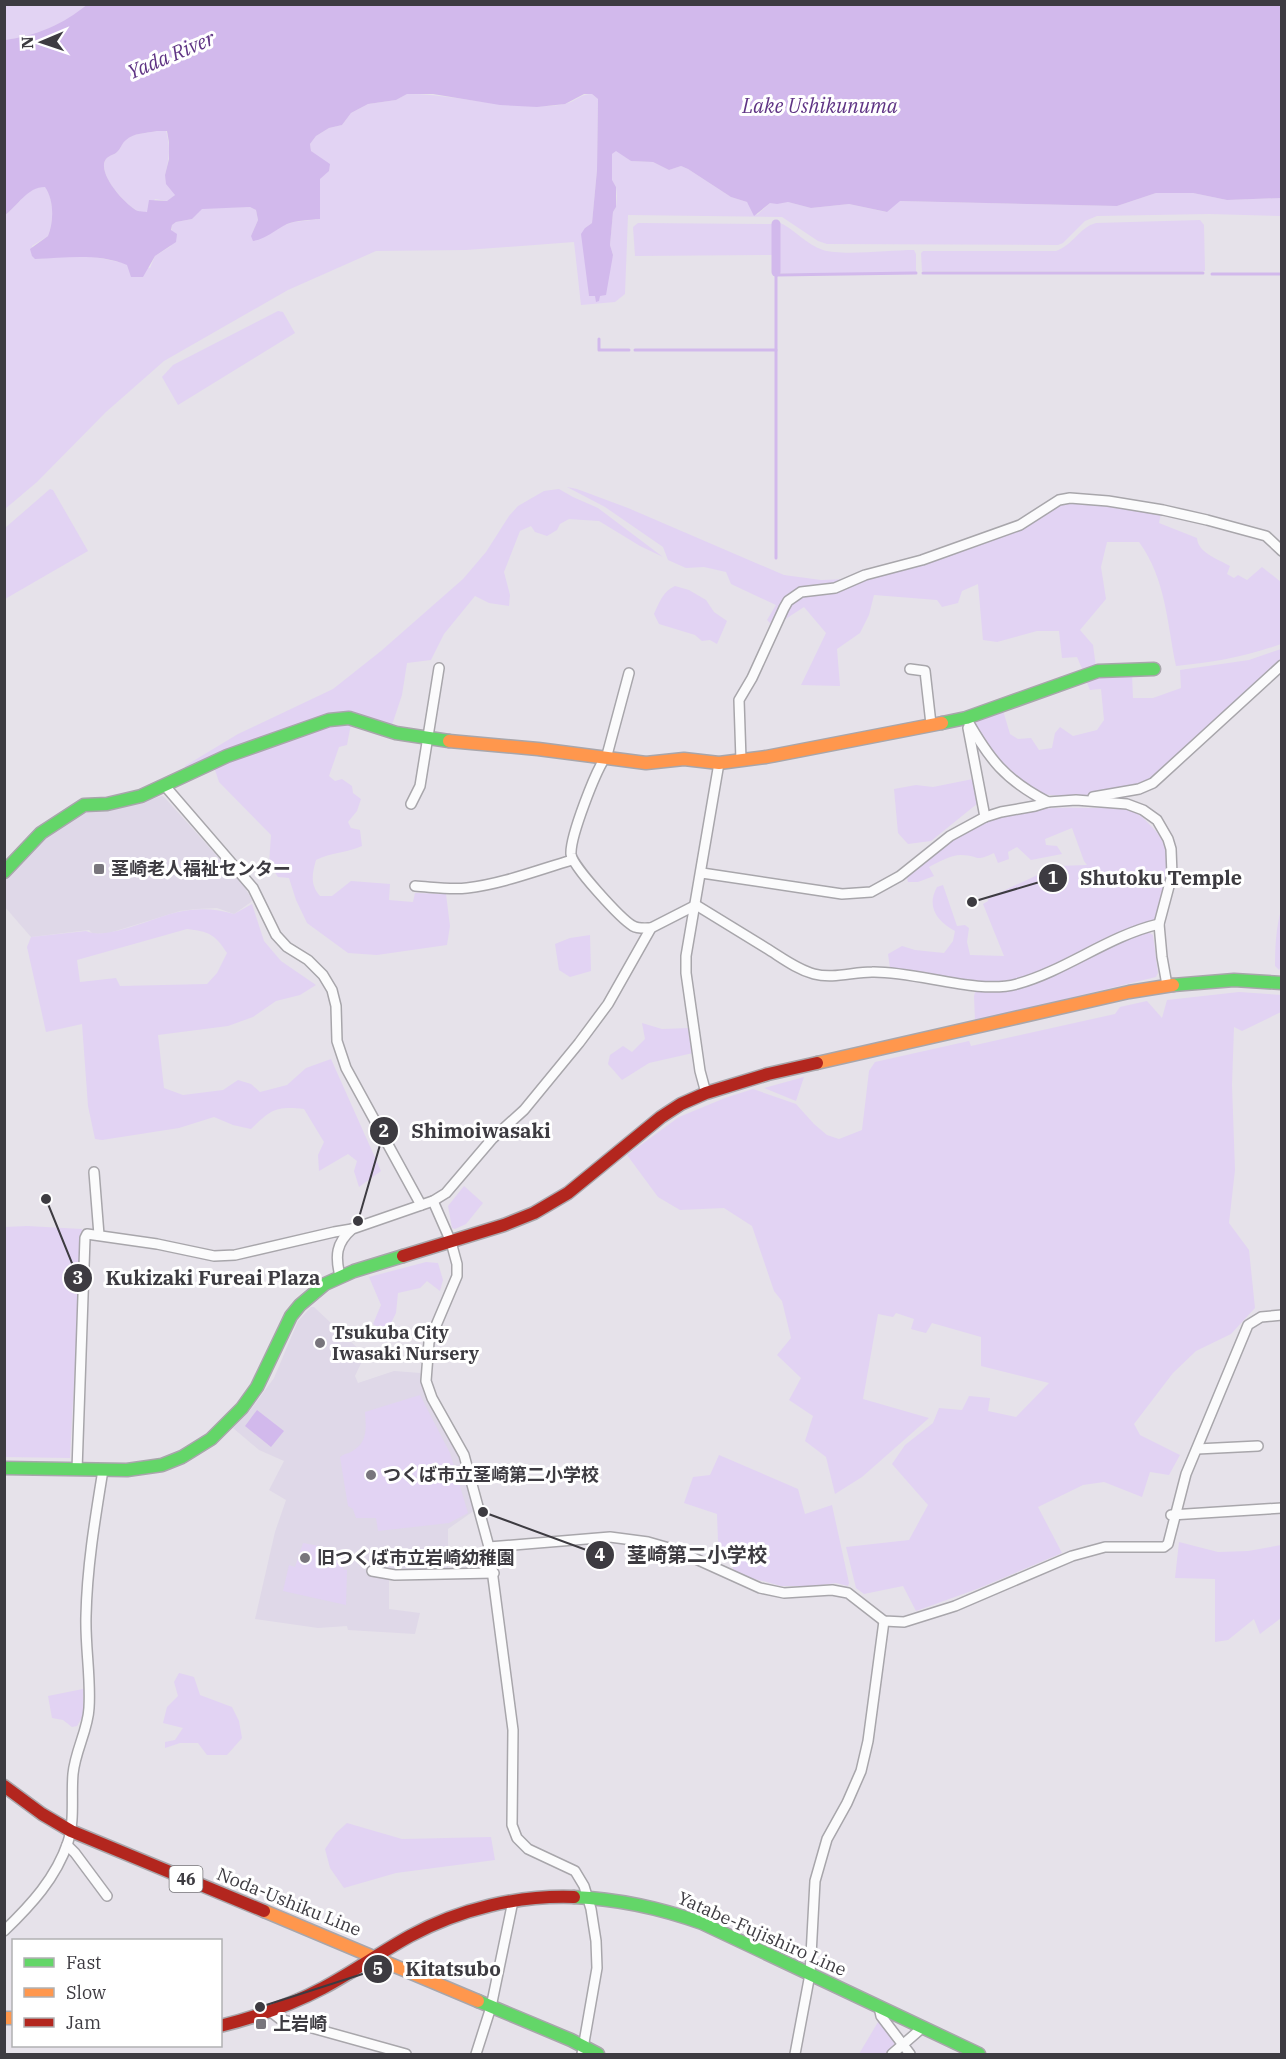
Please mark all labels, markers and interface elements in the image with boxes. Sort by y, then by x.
north arrow [12,12,72,72]
water label: Yada River [123,24,220,85]
text: N [17,36,37,49]
water label: Lake Ushikunuma [741,92,898,119]
place label: 茎崎老人福祉センター [111,857,291,880]
callout: Shutoku Temple [1038,859,1254,897]
marker: 茎崎老人福祉センター [92,862,106,876]
text: Shutoku Temple [1080,864,1242,891]
text: 1 [1048,866,1059,889]
callout: Shimoiwasaki [369,1112,563,1150]
text: Shimoiwasaki [411,1117,551,1144]
text: 2 [379,1119,389,1142]
callout: Kukizaki Fureai Plaza [63,1259,332,1297]
text: Kukizaki Fureai Plaza [105,1264,321,1291]
text: 3 [73,1266,83,1289]
place label: Tsukuba City Iwasaki Nursery [332,1321,480,1365]
marker: Tsukuba City Iwasaki Nursery [313,1336,327,1350]
place label: つくば市立茎崎第二小学校 [383,1463,599,1486]
marker: つくば市立茎崎第二小学校 [364,1468,378,1482]
callout: 茎崎第二小学校 [585,1536,779,1574]
text: 茎崎第二小学校 [627,1541,767,1568]
text: 4 [595,1543,606,1566]
place label: 旧つくば市立岩崎幼稚園 [317,1546,515,1569]
marker: 旧つくば市立岩崎幼稚園 [298,1551,312,1565]
street label: Noda-Ushiku Line [214,1862,365,1941]
road number: 46 [170,1866,202,1892]
street label: Yatabe-Fujishiro Line [674,1886,850,1981]
legend [12,1939,222,2047]
callout: Kitatsubo [363,1950,513,1988]
text: Fast [66,1951,101,1974]
text: Kitatsubo [405,1955,501,1982]
text: 5 [373,1957,383,1980]
text: Slow [66,1981,106,2004]
text: Jam [66,2011,101,2034]
place label: 上岩崎 [273,2012,327,2035]
marker: 上岩崎 [254,2017,268,2031]

